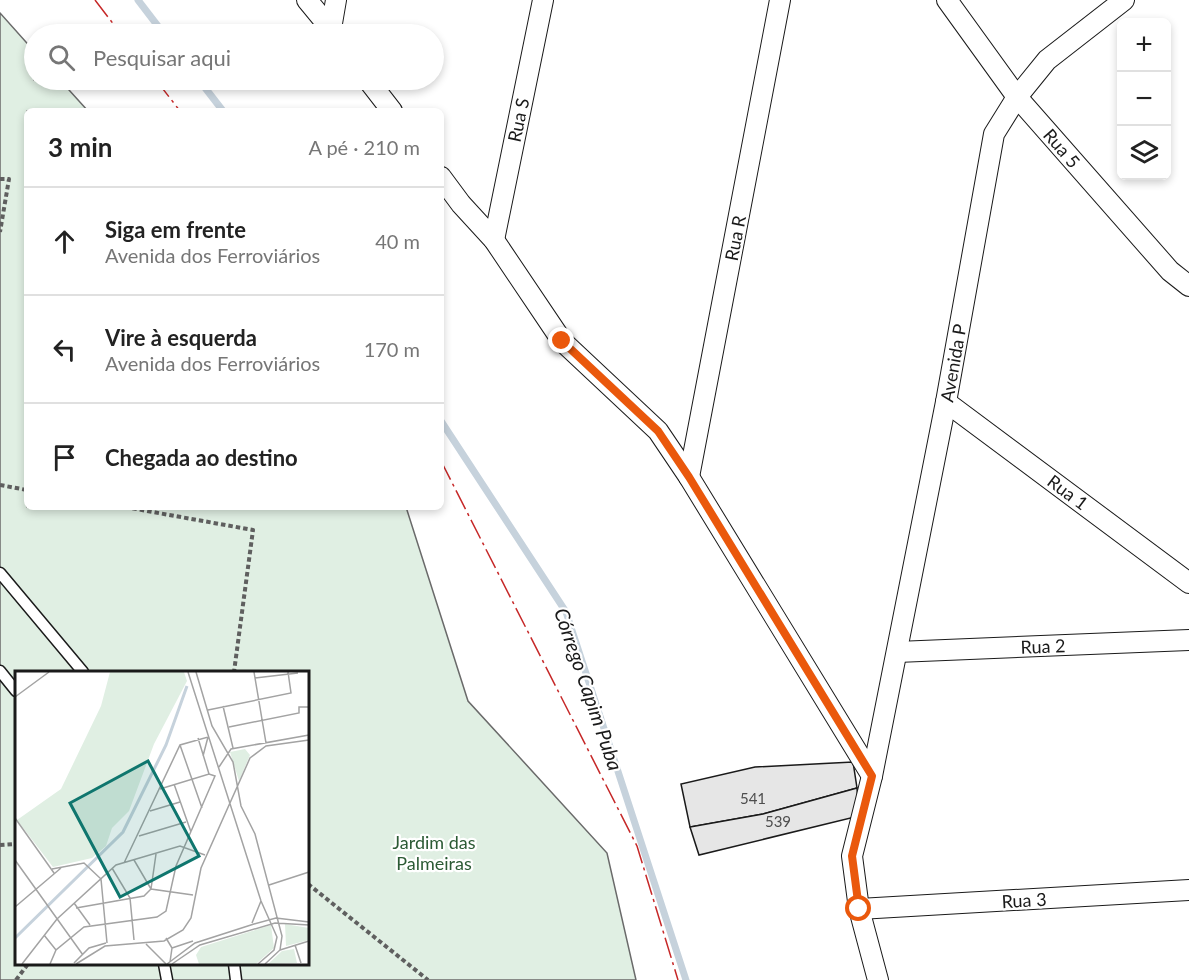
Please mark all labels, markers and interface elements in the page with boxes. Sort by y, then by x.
map controls [1117,18,1171,180]
button: + [1117,18,1171,72]
search box [24,24,444,90]
icon: search [45,41,78,74]
text: Pesquisar aqui [93,44,231,71]
button: − [1117,72,1171,126]
street label: Rua S [503,96,533,144]
street label: Rua 5 [1039,124,1085,172]
button: layers [1117,126,1171,180]
text: 3 min [48,131,112,163]
text: A pé · 210 m [308,135,420,159]
street label: Rua R [720,213,750,263]
text: Siga em frente [105,216,246,243]
icon: ahead [48,225,81,258]
text: 40 m [375,229,420,253]
text: Avenida dos Ferroviários [105,243,320,267]
street label: Avenida P [935,322,971,404]
text: Vire à esquerda [105,324,257,351]
route end [548,327,574,353]
icon: left [48,333,81,366]
text: 170 m [364,337,420,361]
text: Avenida dos Ferroviários [105,351,320,375]
icon: arrive [48,441,81,474]
text: Chegada ao destino [105,444,298,471]
street label: Rua 1 [1043,470,1093,514]
water label: Córrego Capim Puba [550,604,628,774]
street label: Rua 2 [1020,634,1066,658]
inset map [15,671,309,965]
house number: 541 [740,789,766,807]
house number: 539 [765,812,791,830]
park label: Jardim das Palmeiras [392,831,476,874]
street label: Rua 3 [1001,888,1047,912]
route start [845,895,871,921]

